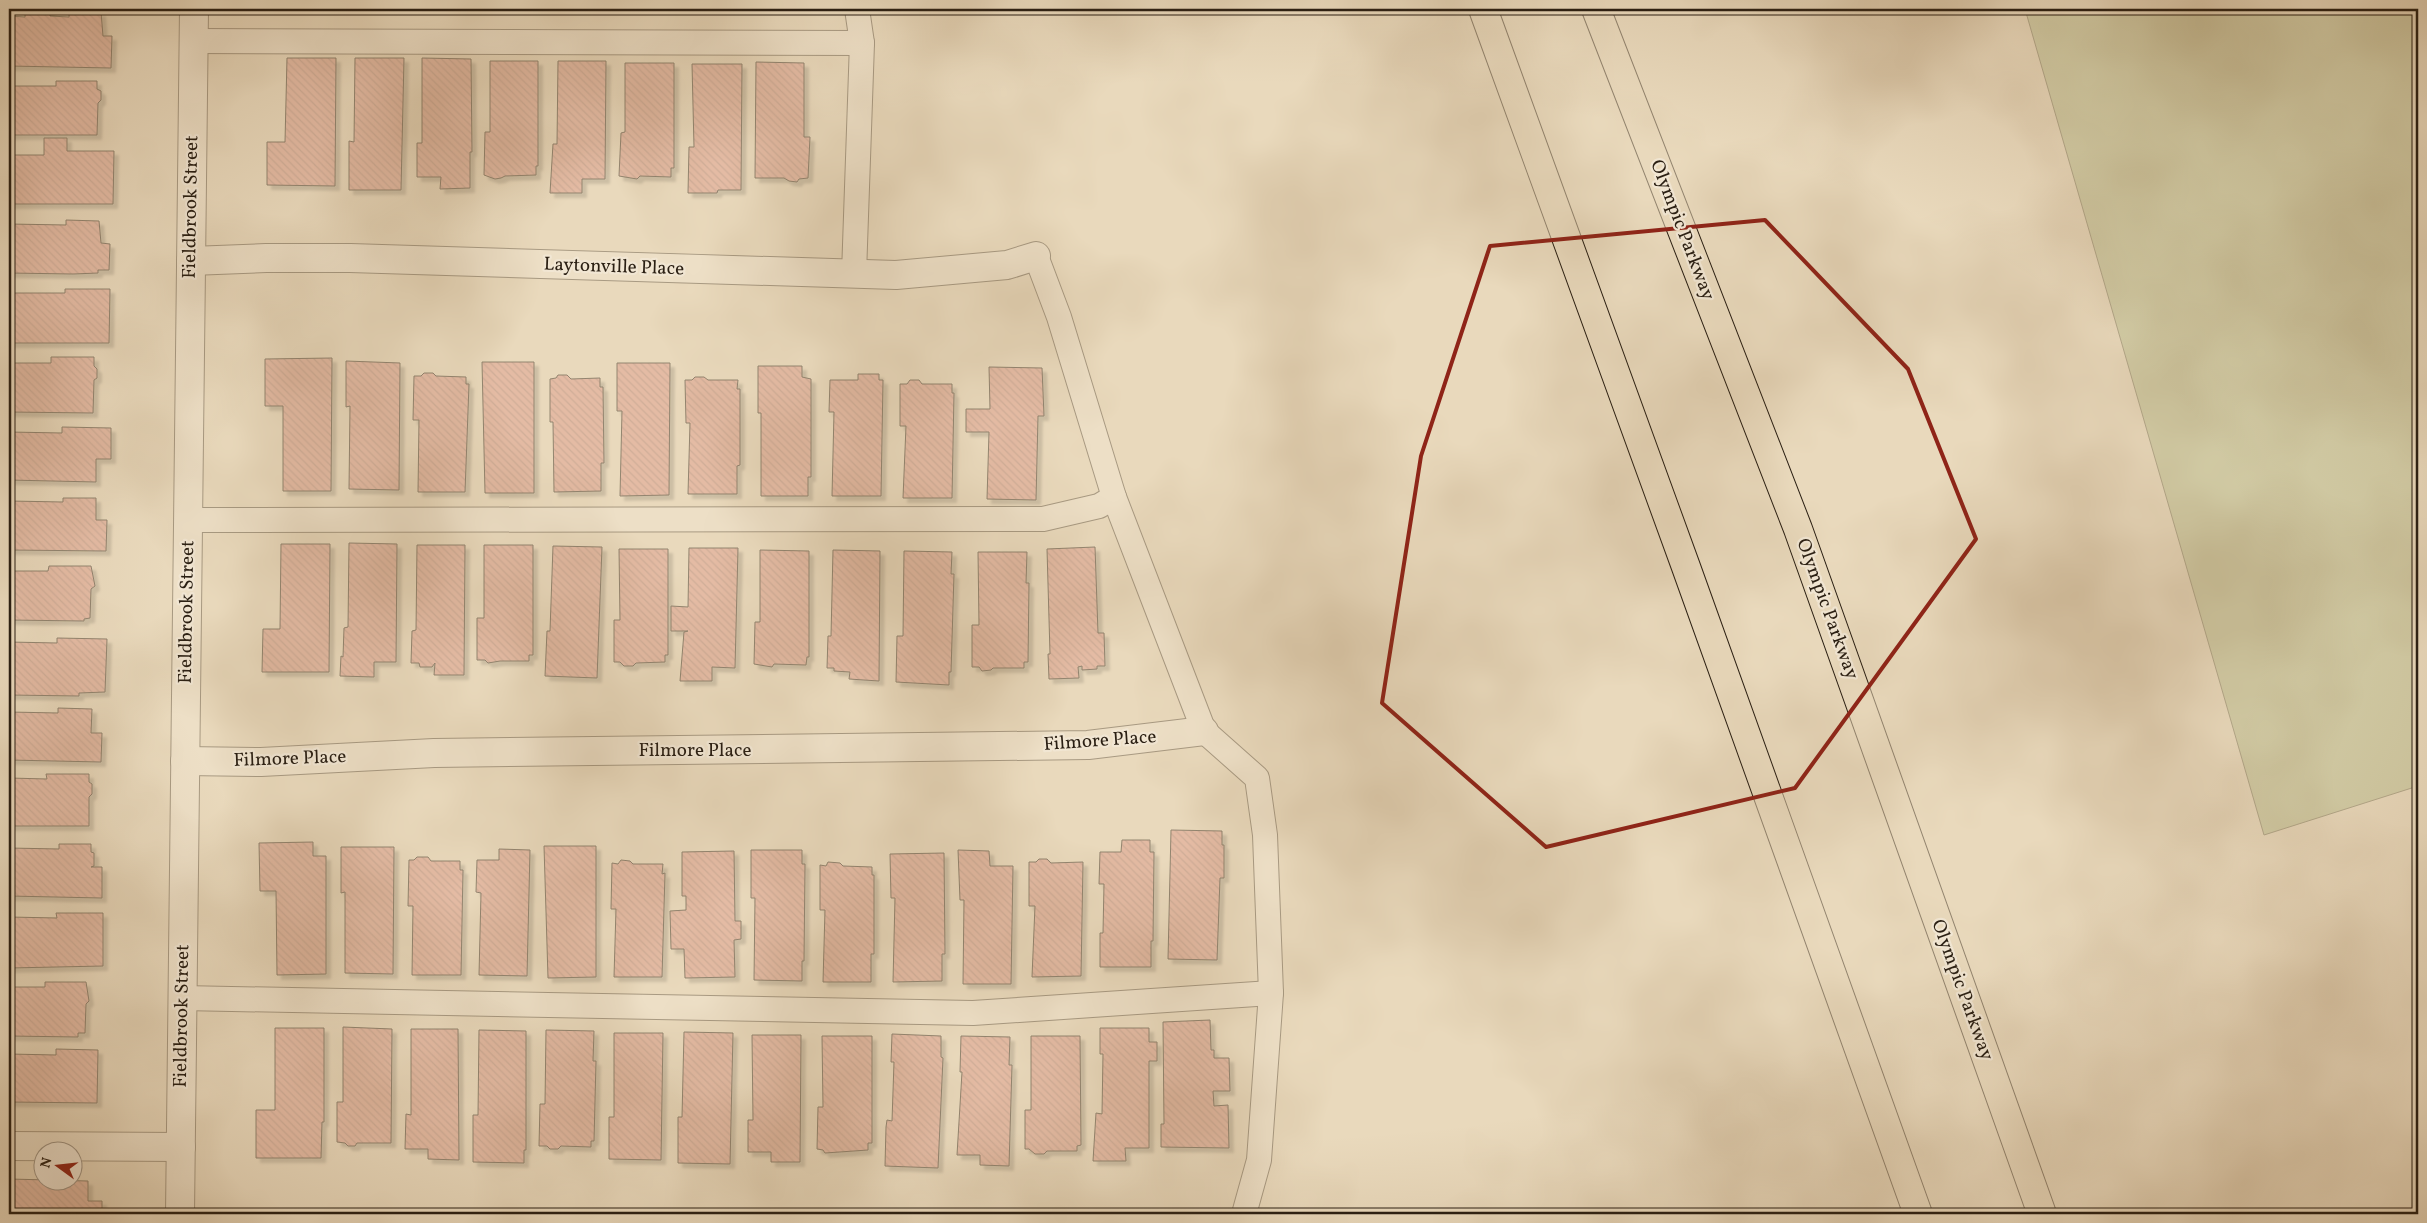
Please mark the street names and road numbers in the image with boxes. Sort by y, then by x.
street label: Fieldbrook Street [177,135,205,279]
street label: Olympic Parkway [1643,156,1721,304]
street label: Laytonville Place [543,252,685,282]
street label: Olympic Parkway [1789,535,1865,683]
street label: Fieldbrook Street [173,540,201,684]
street label: Filmore Place [1043,724,1157,758]
street label: Filmore Place [639,738,751,764]
street label: Filmore Place [233,744,347,774]
street label: Olympic Parkway [1924,916,2000,1064]
street label: Fieldbrook Street [168,944,196,1088]

